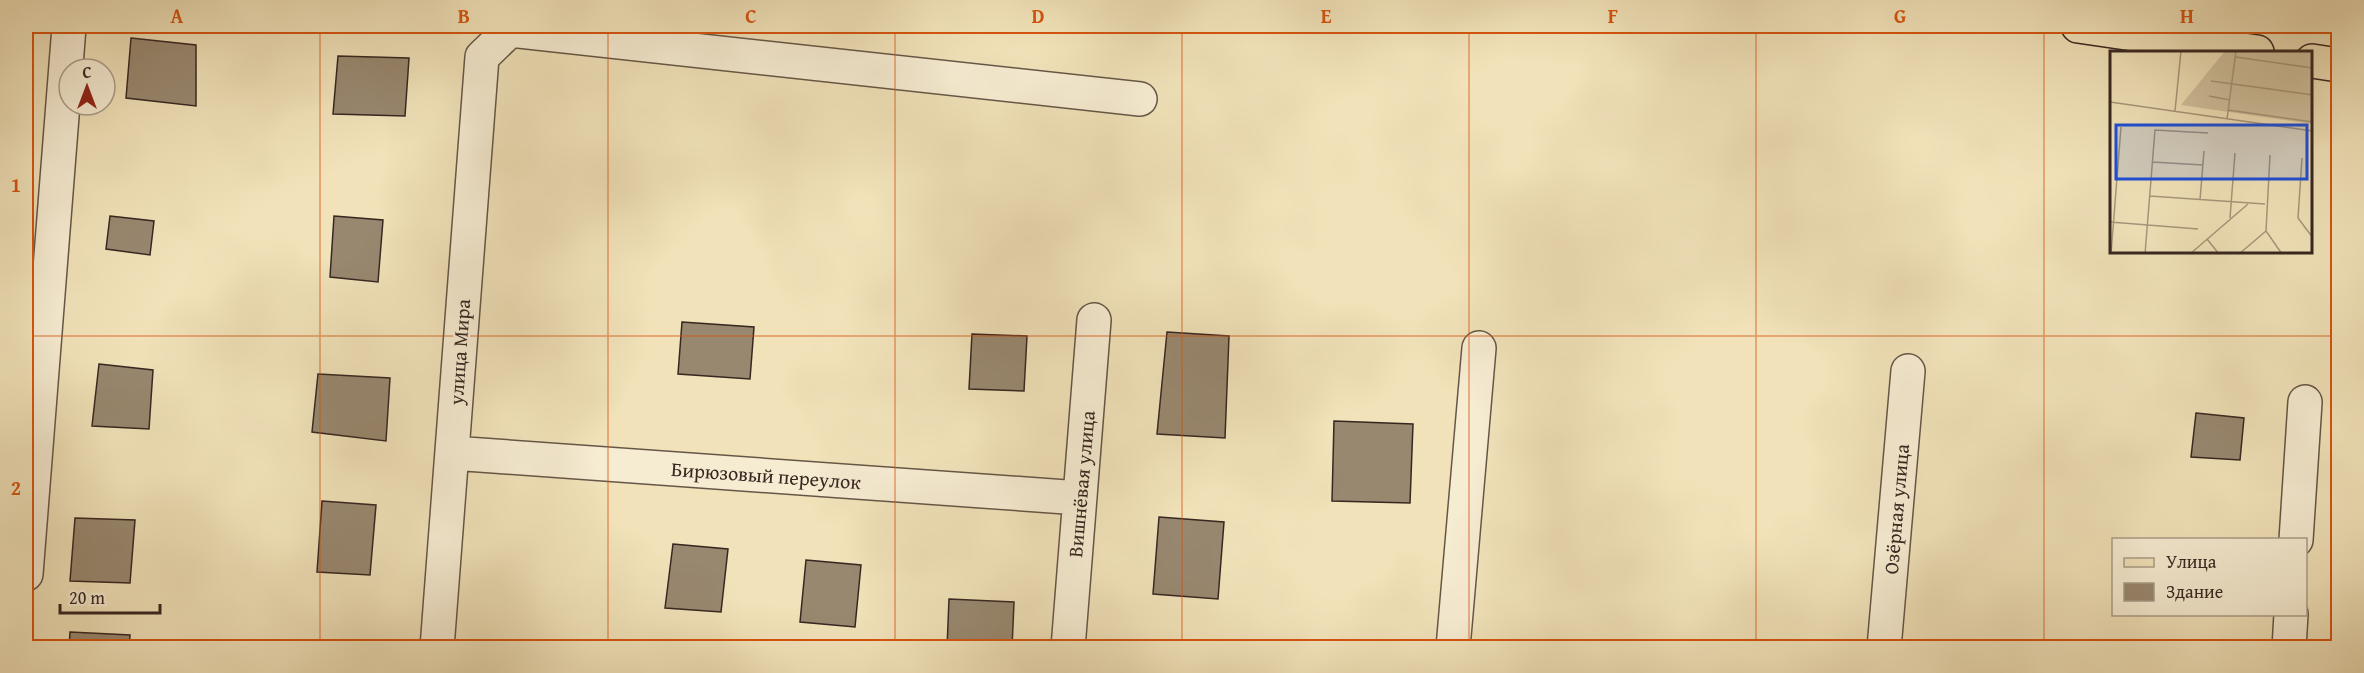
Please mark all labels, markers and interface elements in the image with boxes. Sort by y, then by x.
text: A [171,1,184,30]
text: B [458,1,470,30]
text: C [745,1,757,30]
text: D [1031,1,1045,30]
text: E [1321,1,1332,30]
text: F [1608,1,1618,30]
text: G [1894,1,1906,30]
text: H [2180,1,2194,30]
inset map [2110,51,2313,254]
north arrow [57,57,117,117]
text: С [82,60,92,84]
text: 1 [11,170,21,199]
street label: улица Мира [441,297,477,407]
street label: Вишнёвая улица [1060,409,1102,559]
street label: Озёрная улица [1876,442,1916,575]
street label: Бирюзовый переулок [670,454,862,496]
text: 2 [11,473,21,502]
legend [2112,538,2307,616]
text: Улица [2166,548,2217,575]
scale bar [60,577,160,615]
text: Здание [2166,578,2223,605]
text: 20 m [69,584,105,611]

